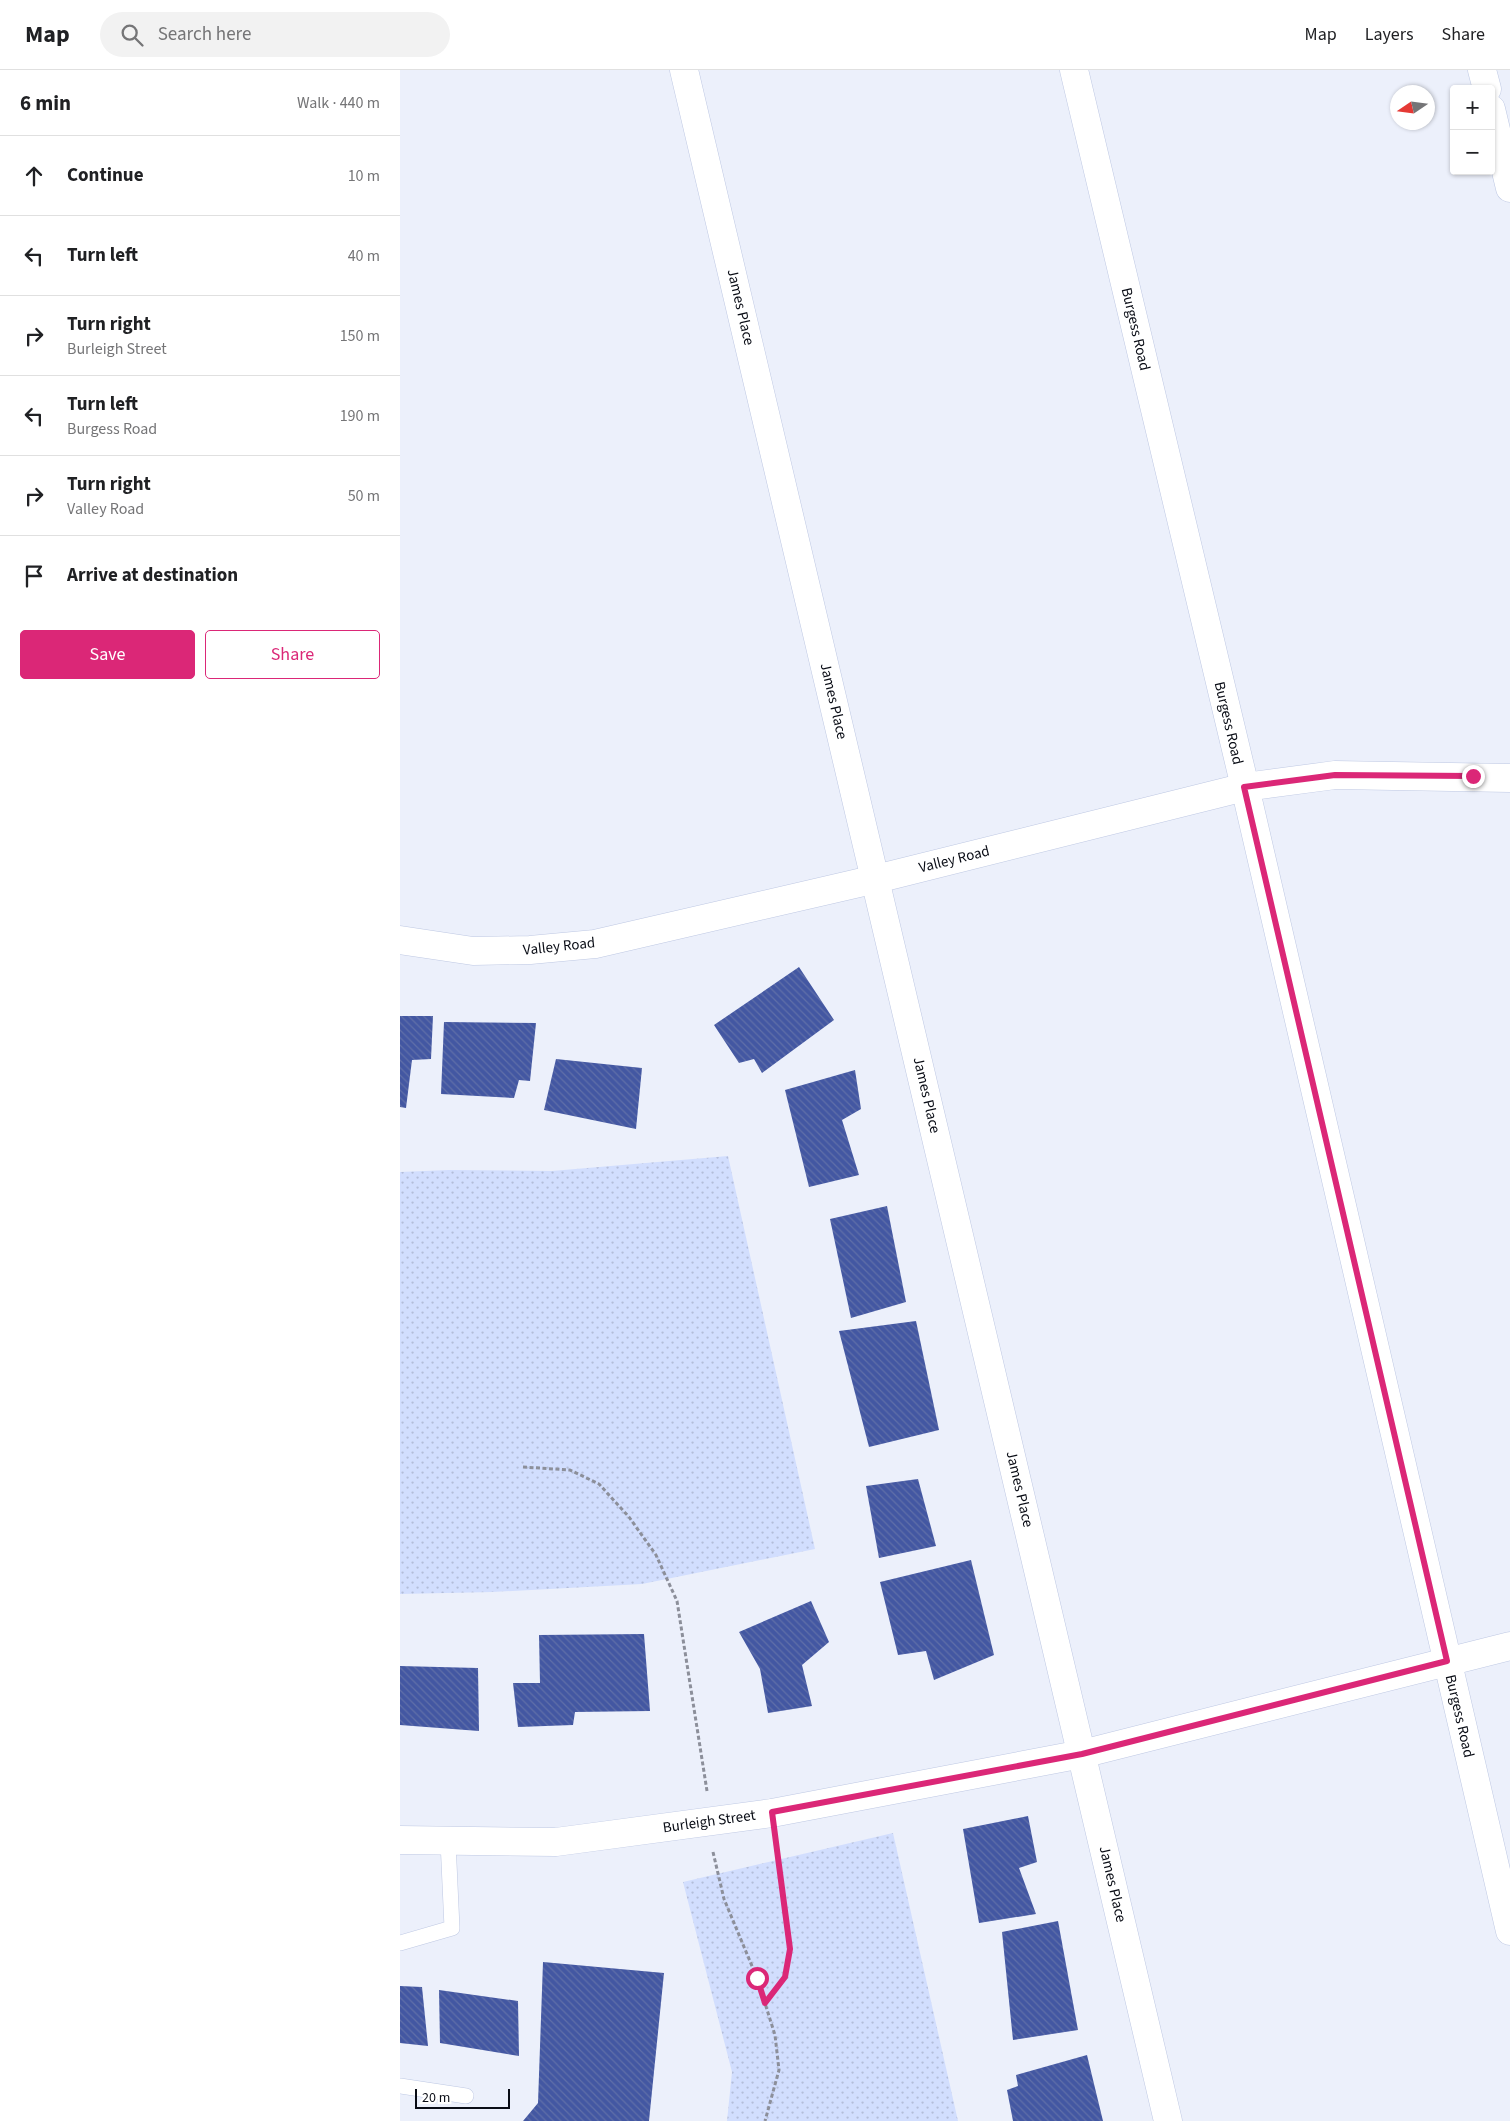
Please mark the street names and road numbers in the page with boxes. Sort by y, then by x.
street label: James Place [722,267,759,347]
street label: Burgess Road [1116,286,1155,373]
street label: James Place [815,661,852,741]
street label: Burgess Road [1209,680,1248,767]
street label: Valley Road [916,841,992,878]
street label: Valley Road [522,932,596,961]
street label: James Place [908,1055,945,1135]
street label: James Place [1001,1449,1038,1529]
street label: Burgess Road [1440,1673,1479,1760]
street label: Burleigh Street [661,1805,757,1838]
street label: James Place [1094,1844,1131,1924]

